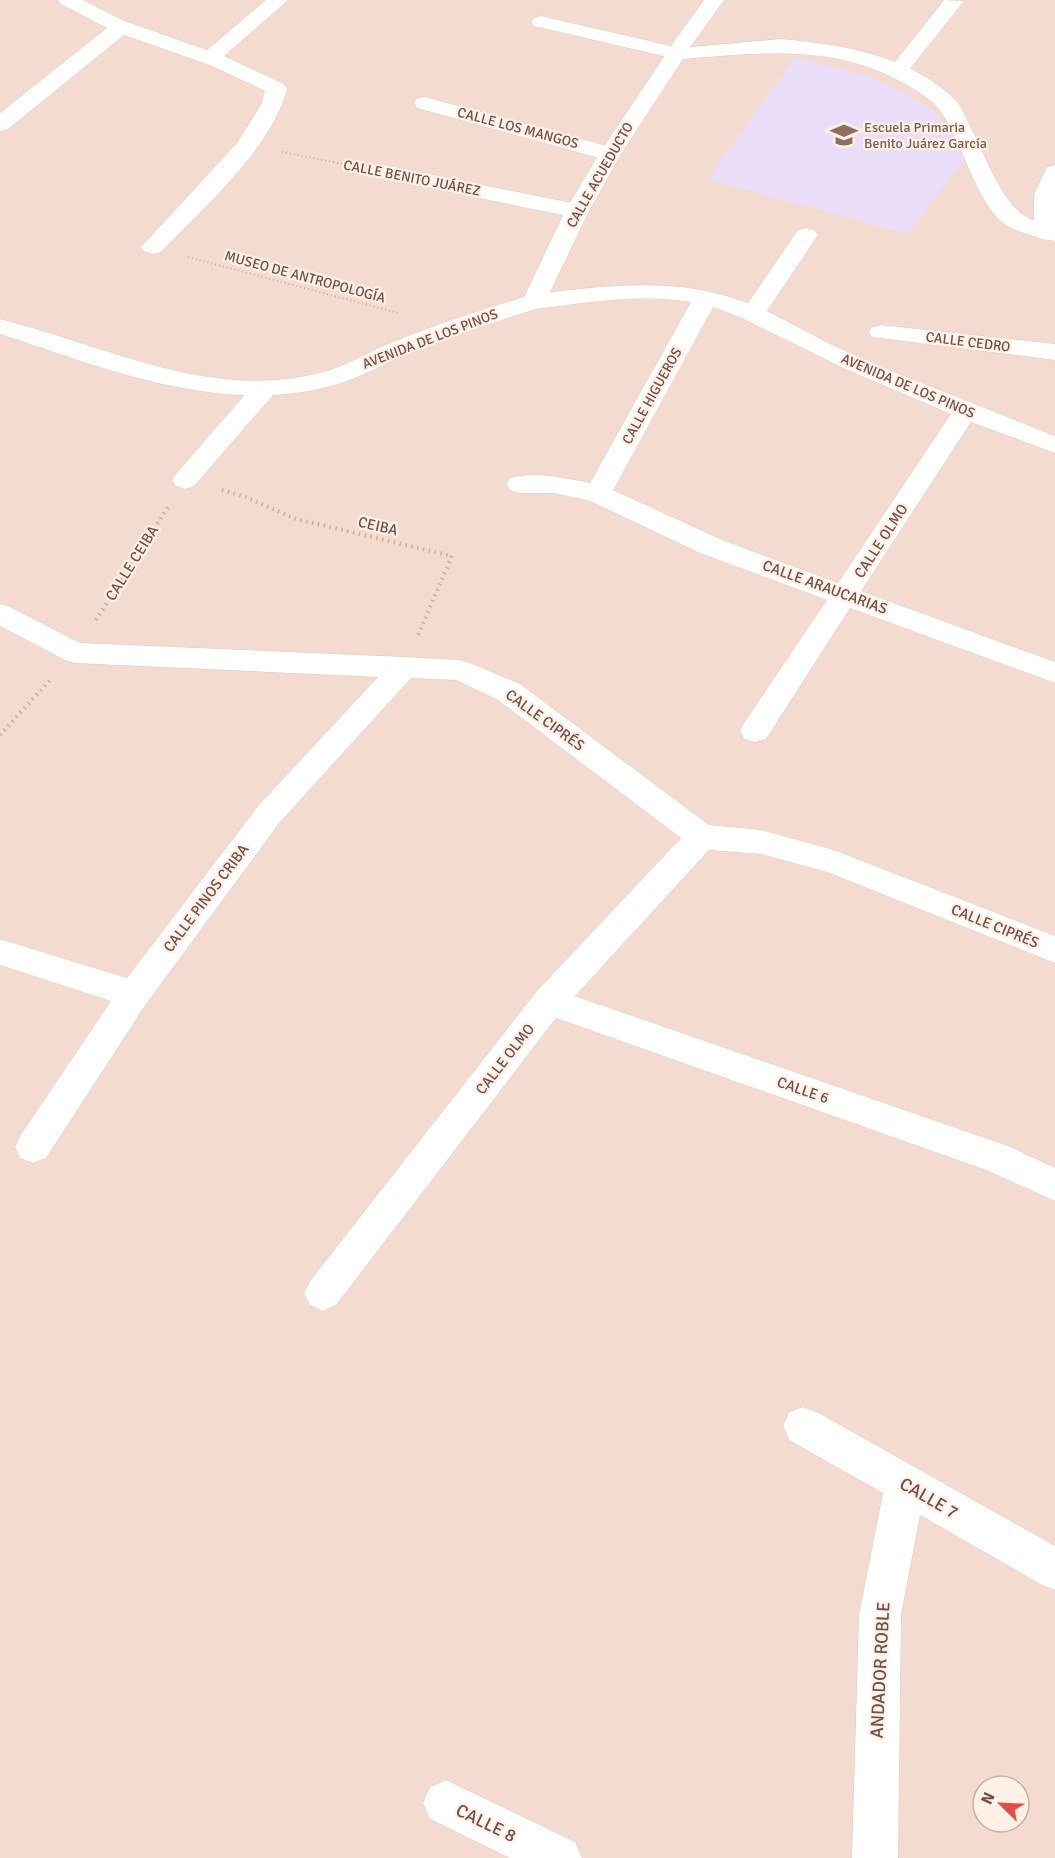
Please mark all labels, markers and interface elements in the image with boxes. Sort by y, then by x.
street label: CALLE LOS MANGOS [456,104,581,152]
street label: CALLE ACUEDUCTO [563,119,637,231]
place label: Escuela Primaria Benito Juárez García [864,119,987,152]
school or university icon: Escuela Primaria Benito Juárez García [829,120,859,150]
street label: CALLE BENITO JUÁREZ [342,156,482,200]
street label: MUSEO DE ANTROPOLOGÍA [223,247,388,307]
street label: AVENIDA DE LOS PINOS [360,305,500,373]
street label: CALLE CEDRO [925,328,1011,356]
street label: CALLE HIGUEROS [619,345,686,447]
street label: AVENIDA DE LOS PINOS [839,350,978,422]
street label: CALLE OLMO [850,500,912,582]
street label: CEIBA [356,513,400,539]
street label: CALLE CEIBA [102,522,162,604]
street label: CALLE ARAUCARIAS [760,556,890,618]
street label: CALLE CIPRÉS [502,685,589,755]
street label: CALLE PINOS CRIBA [159,840,253,956]
street label: CALLE CIPRÉS [948,899,1042,952]
street label: CALLE OLMO [472,1020,538,1098]
street label: CALLE 6 [775,1073,831,1107]
street label: CALLE 7 [896,1472,962,1524]
street label: ANDADOR ROBLE [865,1601,895,1739]
north arrow [971,1774,1031,1834]
text: N [977,1789,1000,1807]
street label: CALLE 8 [452,1799,520,1847]

